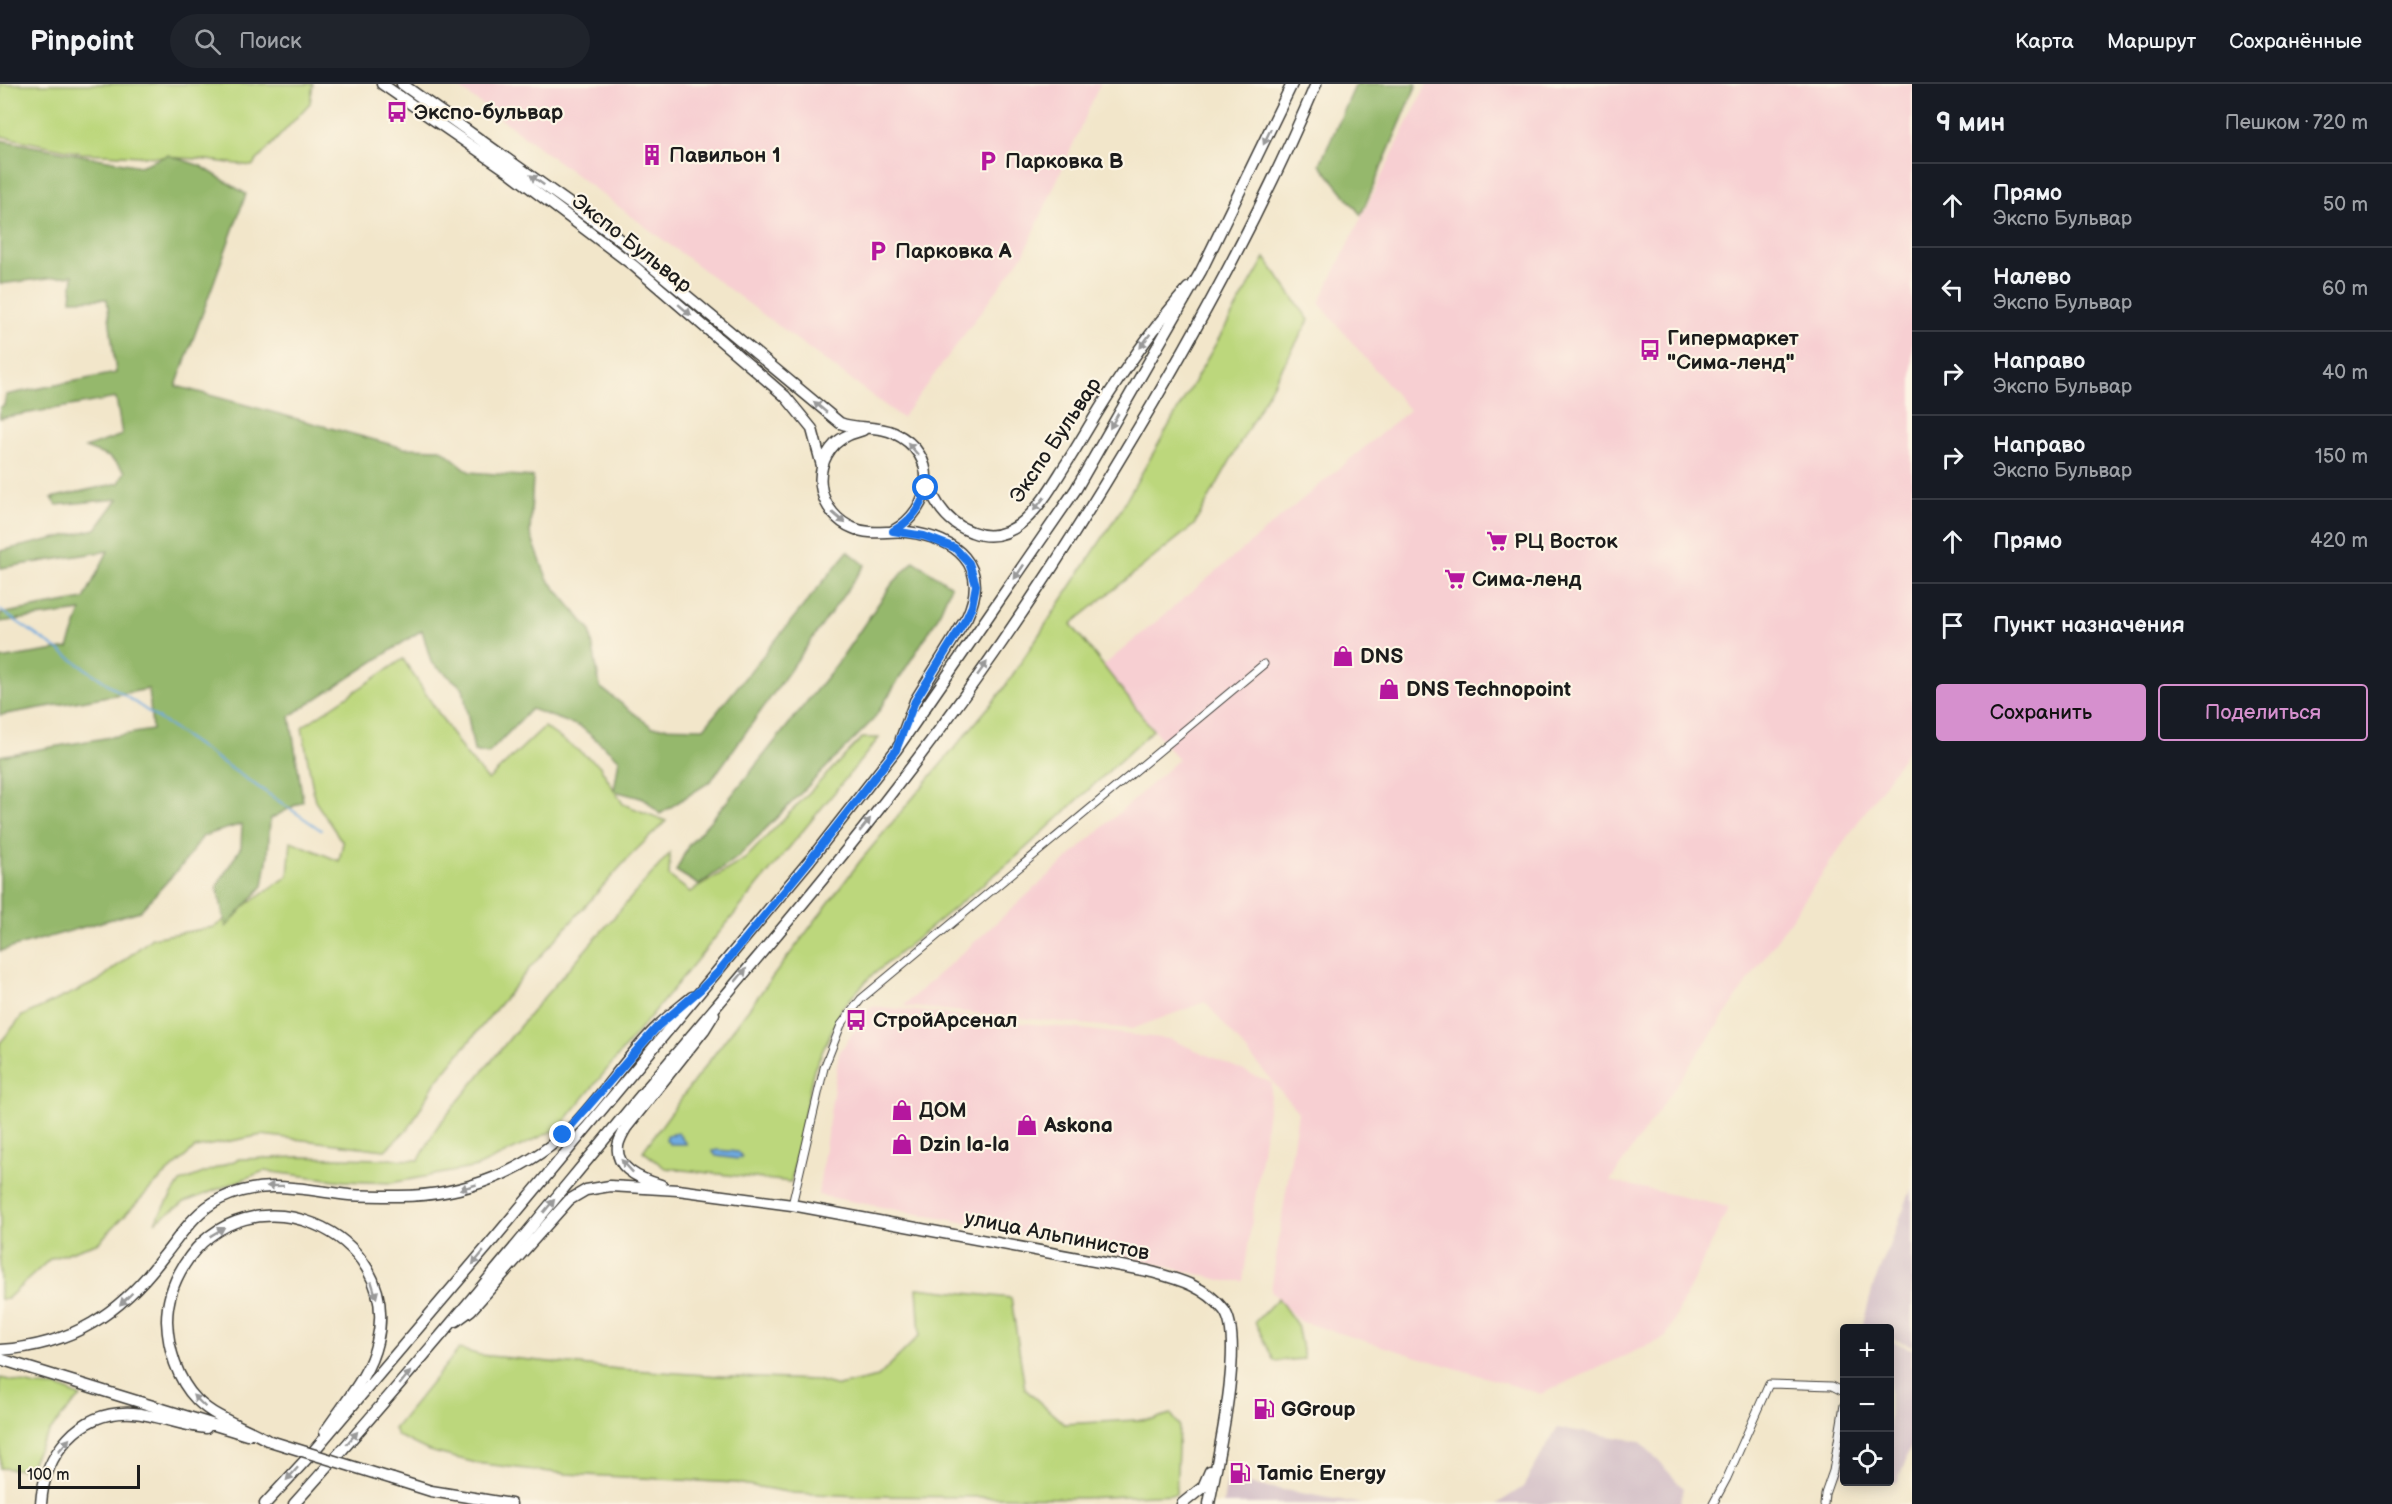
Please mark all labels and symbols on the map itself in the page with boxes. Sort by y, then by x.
bus stop icon: Экспо-бульвар [385,100,409,124]
place label: Экспо-бульвар [414,100,564,125]
one-way arrow [1261,128,1271,146]
building icon: Павильон 1 [640,143,664,167]
place label: Павильон 1 [669,143,781,168]
parking icon: Парковка B [976,149,1000,173]
place label: Парковка B [1005,149,1124,174]
one-way arrow [530,174,546,186]
street label: Экспо Бульвар [566,189,697,298]
parking icon: Парковка A [866,239,890,263]
place label: Парковка A [895,239,1012,264]
one-way arrow [677,303,692,316]
place label: Гипермаркет "Сима-ленд" [1667,326,1799,375]
one-way arrow [1139,332,1151,348]
bus stop icon: Гипермаркет "Сима-ленд" [1638,338,1662,362]
street label: Экспо Бульвар [1004,373,1107,508]
one-way arrow [813,401,828,414]
one-way arrow [1109,413,1119,430]
one-way arrow [907,442,920,457]
route start [912,474,938,500]
one-way arrow [1032,496,1045,512]
one-way arrow [831,512,847,525]
supermarket icon: РЦ Восток [1485,529,1509,553]
place label: РЦ Восток [1514,529,1618,554]
one-way arrow [1013,563,1025,579]
supermarket icon: Сима-ленд [1443,567,1467,591]
place label: Сима-ленд [1472,567,1582,592]
shop icon: DNS [1331,644,1355,668]
place label: DNS [1360,644,1403,669]
one-way arrow [976,661,987,677]
shop icon: DNS Technopoint [1377,677,1401,701]
place label: DNS Technopoint [1406,677,1571,702]
one-way arrow [859,817,872,833]
one-way arrow [734,968,747,983]
bus stop icon: СтройАрсенал [844,1008,868,1032]
place label: СтройАрсенал [873,1008,1017,1033]
shop icon: ДОМ [890,1098,914,1122]
place label: ДОМ [919,1098,967,1123]
shop icon: Askona [1015,1113,1039,1137]
place label: Askona [1043,1113,1113,1138]
route end [549,1121,575,1147]
shop icon: Dzin la-la [890,1132,914,1156]
place label: Dzin la-la [919,1132,1010,1157]
one-way arrow [620,1159,634,1173]
one-way arrow [265,1181,284,1191]
one-way arrow [459,1183,477,1192]
one-way arrow [542,1198,555,1213]
street label: улица Альпинистов [962,1205,1152,1266]
one-way arrow [209,1227,226,1237]
one-way arrow [472,1250,485,1265]
one-way arrow [370,1281,379,1299]
one-way arrow [118,1292,133,1306]
one-way arrow [398,1371,411,1386]
one-way arrow [193,1394,207,1408]
fuel station icon: GGroup [1252,1397,1276,1421]
place label: GGroup [1281,1397,1356,1422]
one-way arrow [345,1431,358,1446]
one-way arrow [57,1437,70,1453]
fuel station icon: Tamic Energy [1228,1461,1252,1485]
place label: Tamic Energy [1257,1461,1386,1486]
scale bar [18,1462,140,1490]
one-way arrow [286,1466,299,1481]

